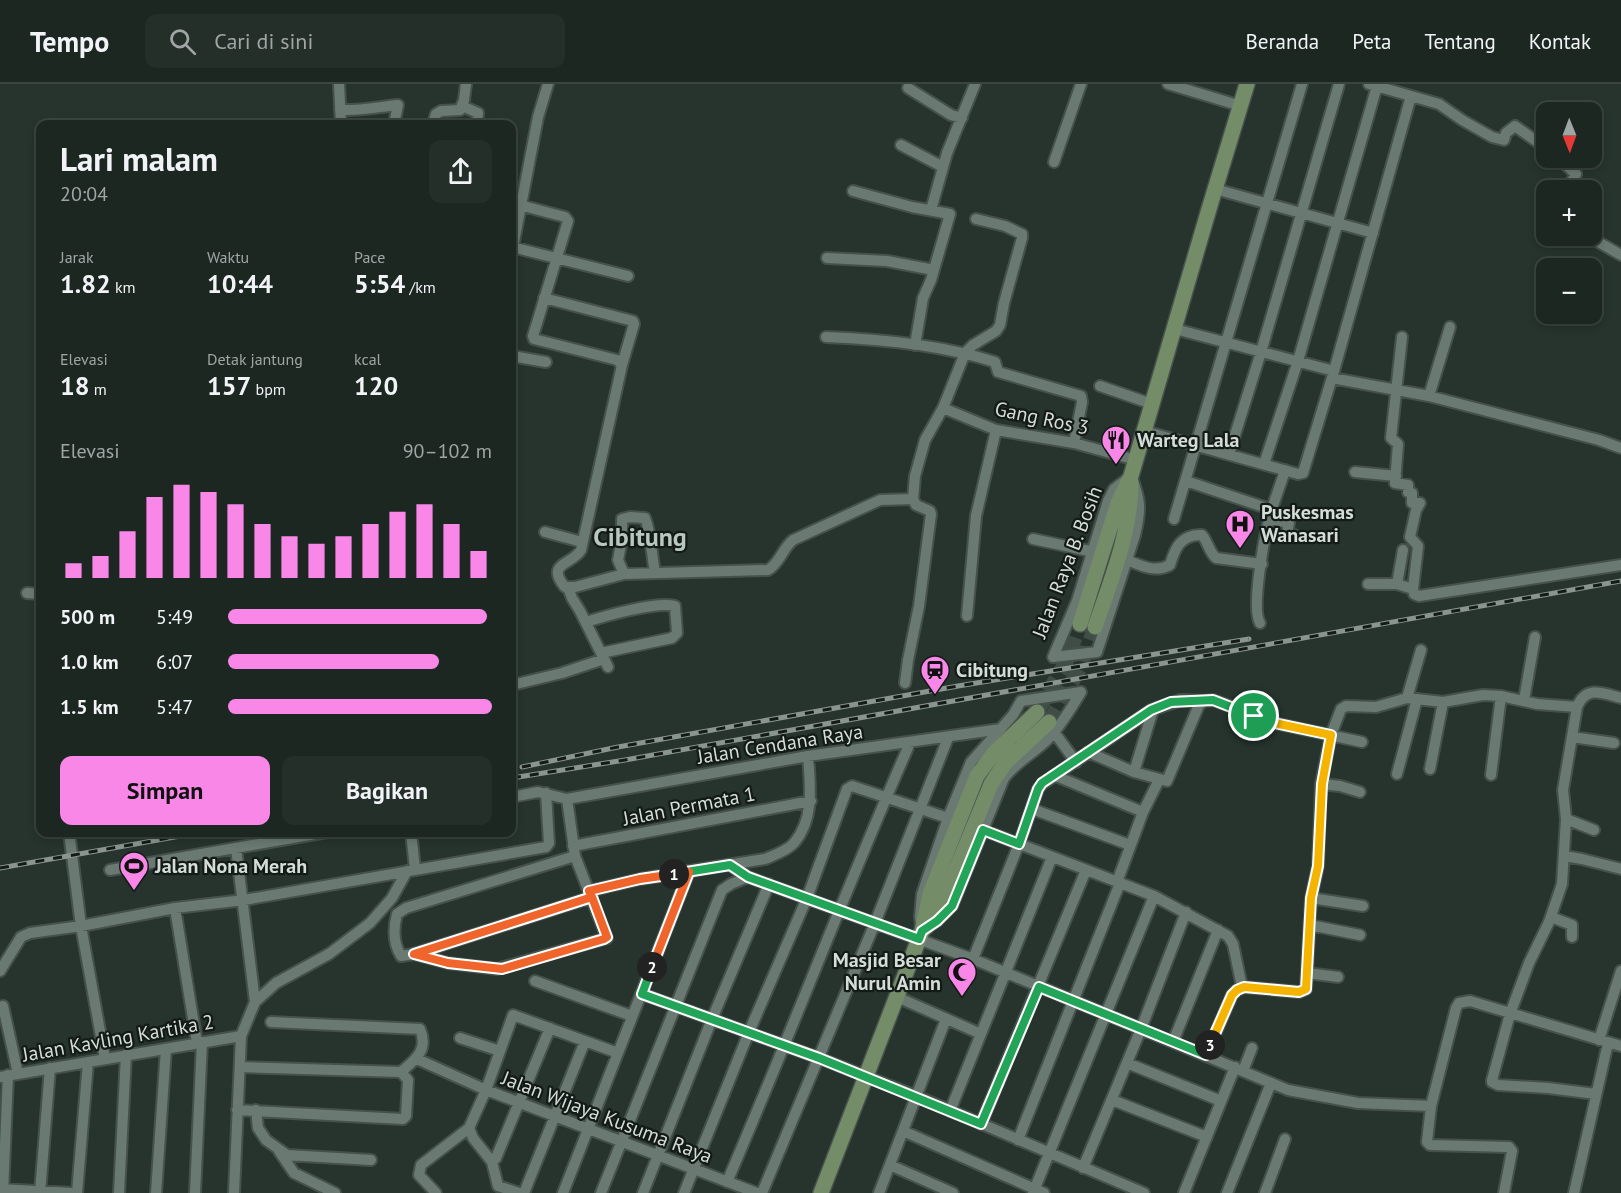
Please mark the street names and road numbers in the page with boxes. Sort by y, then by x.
street label: Gang Ros 3 [993,395,1091,441]
street label: Jalan Raya B. Bosih [1026,482,1108,643]
street label: Jalan Cendana Raya [694,718,865,770]
street label: Jalan Permata 1 [620,780,757,832]
street label: Jalan Kavling Kartika 2 [19,1008,216,1068]
street label: Jalan Wijaya Kusuma Raya [497,1065,716,1169]

